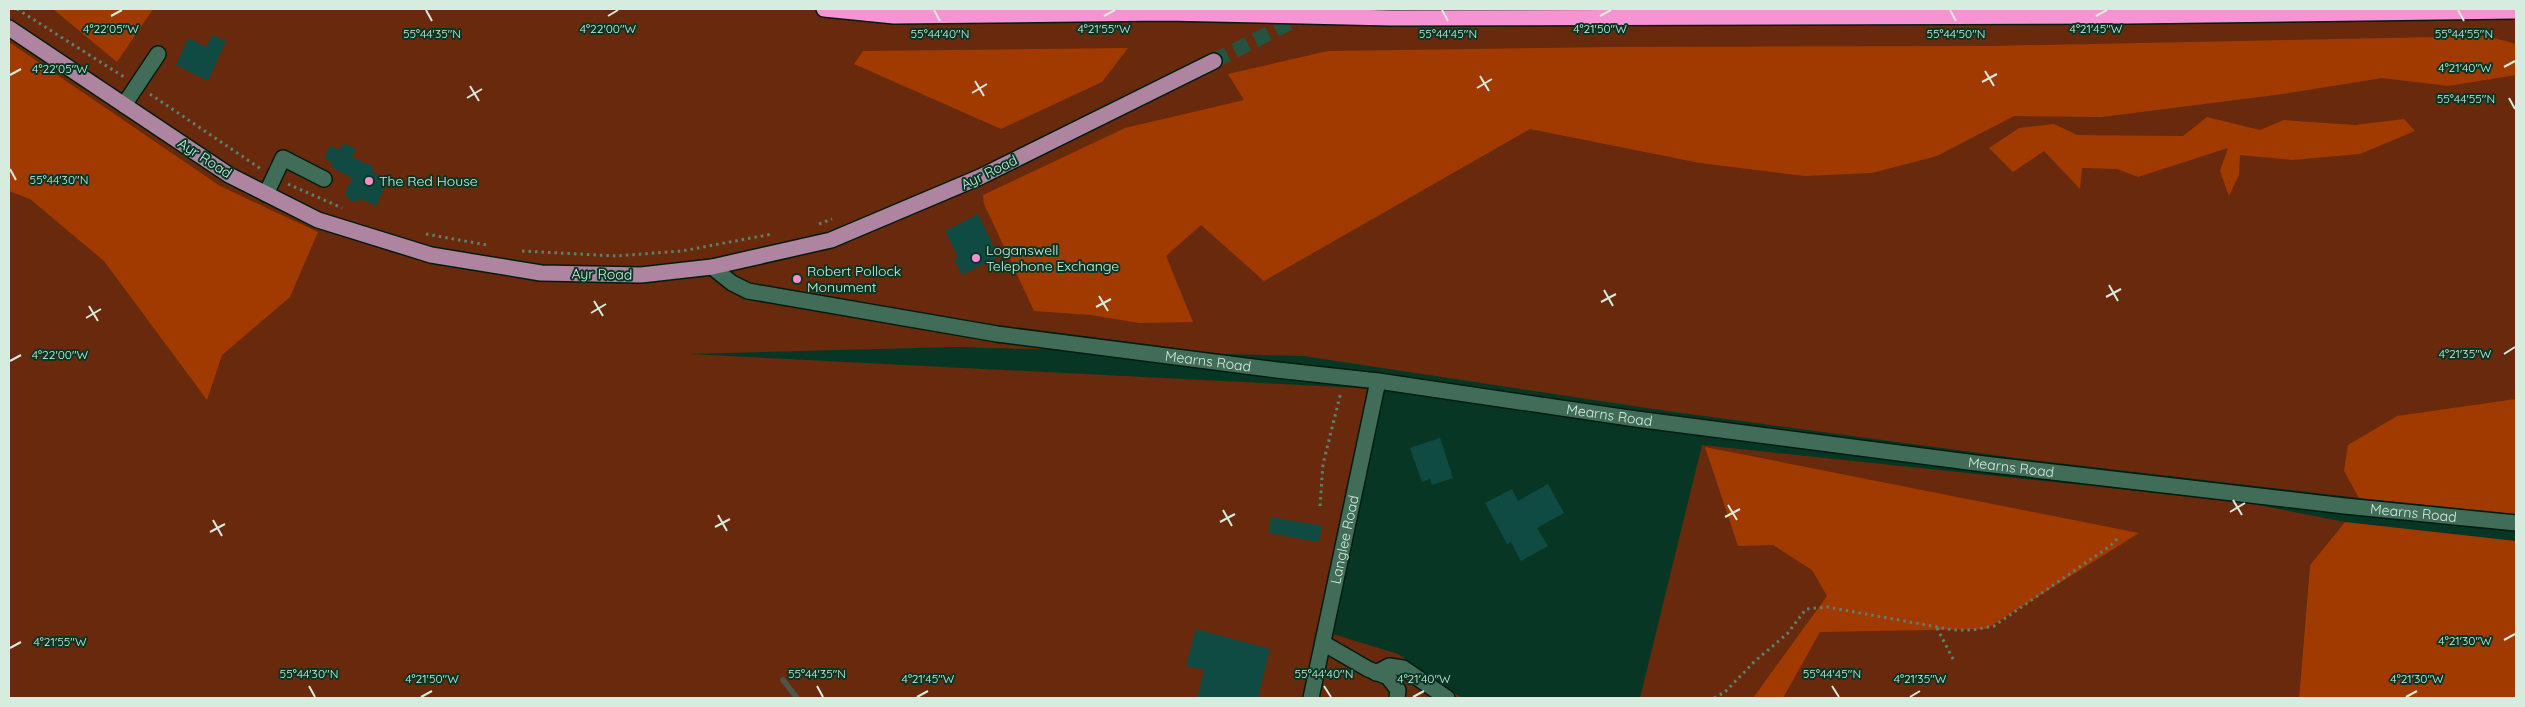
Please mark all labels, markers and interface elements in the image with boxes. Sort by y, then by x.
text: 4°22'05"W [83,21,139,36]
text: 4°22'00"W [580,21,637,36]
text: 4°21'55"W [1078,21,1131,36]
text: 4°21'50"W [1573,21,1627,36]
text: 4°21'45"W [2070,21,2123,36]
text: 55°44'35"N [403,26,461,41]
text: 55°44'40"N [911,26,969,41]
text: 55°44'45"N [1419,26,1477,41]
text: 55°44'50"N [1926,26,1986,41]
text: 55°44'55"N [2435,26,2493,41]
text: 4°21'40"W [2438,60,2492,75]
text: 4°22'05"W [32,61,88,76]
text: 55°44'55"N [2437,91,2495,106]
street label: Ayr Road [175,134,235,182]
street label: Ayr Road [958,151,1020,193]
text: 55°44'30"N [30,172,88,187]
place label: The Red House [379,172,478,190]
marker: The Red House [363,175,375,187]
place label: Loganswell Telephone Exchange [986,241,1119,275]
marker: Loganswell Telephone Exchange [970,252,982,264]
place label: Robert Pollock Monument [807,262,901,296]
street label: Ayr Road [572,264,632,284]
marker: Robert Pollock Monument [791,273,803,285]
text: 4°21'35"W [2439,346,2492,361]
text: 4°22'00"W [32,347,89,362]
street label: Mearns Road [1164,347,1252,376]
street label: Mearns Road [1565,400,1653,430]
street label: Mearns Road [1967,453,2055,481]
street label: Langlee Road [1326,493,1363,586]
street label: Mearns Road [2369,500,2457,526]
text: 4°21'30"W [2438,633,2492,648]
text: 4°21'55"W [34,634,87,649]
text: 55°44'30"N [280,666,338,681]
text: 55°44'35"N [788,666,846,681]
text: 55°44'40"N [1295,666,1353,681]
text: 55°44'45"N [1803,666,1861,681]
text: 4°21'50"W [405,671,459,686]
text: 4°21'45"W [902,671,955,686]
text: 4°21'40"W [1397,671,1451,686]
text: 4°21'35"W [1894,671,1947,686]
text: 4°21'30"W [2390,671,2444,686]

